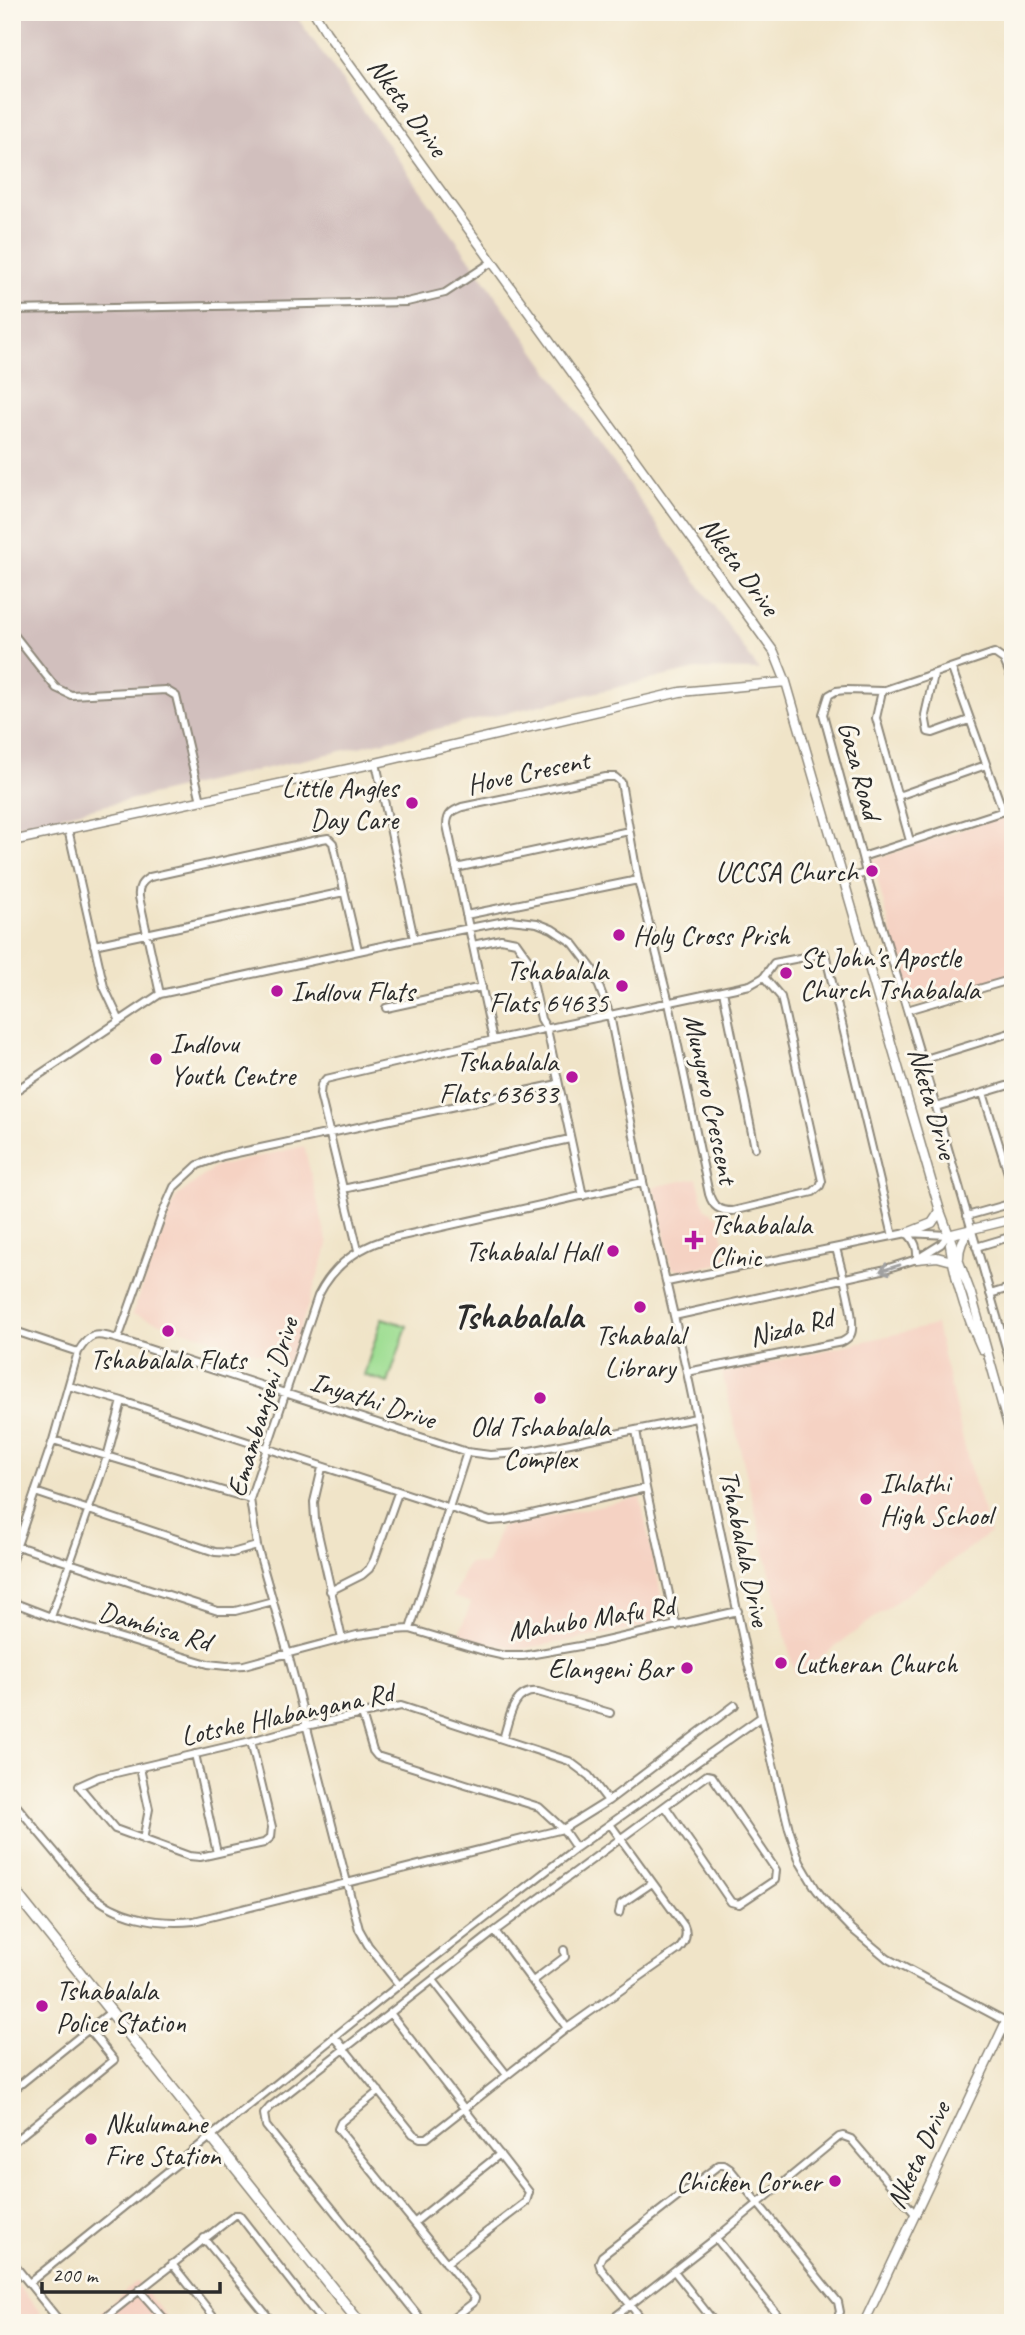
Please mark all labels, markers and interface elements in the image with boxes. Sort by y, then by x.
street label: Nketa Drive [360,51,457,165]
street label: Nketa Drive [692,510,789,624]
street label: Gaza Road [830,717,891,827]
street label: Hove Cresent [464,741,595,802]
place label: Little Angles Day Care [282,770,400,837]
marker: Little Angles Day Care [404,795,420,811]
place label: UCCSA Church [715,854,860,889]
marker: UCCSA Church [864,863,880,879]
place label: Holy Cross Prish [633,918,791,953]
marker: Holy Cross Prish [611,927,627,943]
place label: St John's Apostle Church Tshabalala [800,940,981,1007]
place label: Tshabalala Flats 64635 [489,953,610,1020]
marker: St John's Apostle Church Tshabalala [778,965,794,981]
place label: Indlovu Flats [291,974,417,1009]
marker: Tshabalala Flats 64635 [614,978,630,994]
marker: Indlovu Flats [269,983,285,999]
street label: Munyoro Crescent [676,1011,747,1190]
place label: Indlovu Youth Centre [170,1026,297,1093]
street label: Nketa Drive [900,1043,966,1164]
place label: Tshabalala Flats 63633 [439,1044,560,1111]
marker: Indlovu Youth Centre [148,1051,164,1067]
marker: Tshabalala Flats 63633 [564,1069,580,1085]
place label: Tshabalala Clinic [710,1207,813,1274]
marker: Tshabalala Clinic [684,1230,704,1250]
place label: Tshabalal Hall [465,1234,604,1269]
marker: Tshabalal Hall [605,1243,621,1259]
one-way arrow [879,1262,901,1275]
district label: Tshabalala [453,1294,586,1339]
marker: Tshabalal Library [632,1299,648,1315]
street label: Nizda Rd [745,1299,841,1354]
street label: Emambanjeni Drive [218,1311,306,1501]
place label: Tshabalal Library [595,1318,690,1385]
marker: Tshabalala Flats [160,1323,176,1339]
place label: Tshabalala Flats [90,1342,248,1377]
street label: Inyathi Drive [306,1363,442,1437]
marker: Old Tshabalala Complex [532,1390,548,1406]
place label: Old Tshabalala Complex [470,1409,612,1476]
place label: Ihlathi High School [880,1466,998,1533]
street label: Tshabalala Drive [711,1467,779,1631]
marker: Ihlathi High School [858,1491,874,1507]
street label: Mahubo Mafu Rd [506,1587,680,1648]
street label: Dambisa Rd [95,1593,219,1660]
place label: Lutheran Church [795,1646,958,1681]
place label: Elangeni Bar [548,1651,675,1686]
marker: Lutheran Church [773,1655,789,1671]
marker: Elangeni Bar [679,1660,695,1676]
street label: Lotshe Hlabangana Rd [178,1674,400,1754]
place label: Tshabalala Police Station [56,1973,186,2040]
marker: Tshabalala Police Station [34,1998,50,2014]
street label: Nketa Drive [878,2094,959,2214]
place label: Nkulumane Fire Station [105,2106,222,2173]
marker: Nkulumane Fire Station [83,2131,99,2147]
place label: Chicken Corner [676,2164,824,2199]
marker: Chicken Corner [827,2173,843,2189]
scale bar [42,2251,220,2295]
text: 200 m [52,2262,99,2288]

